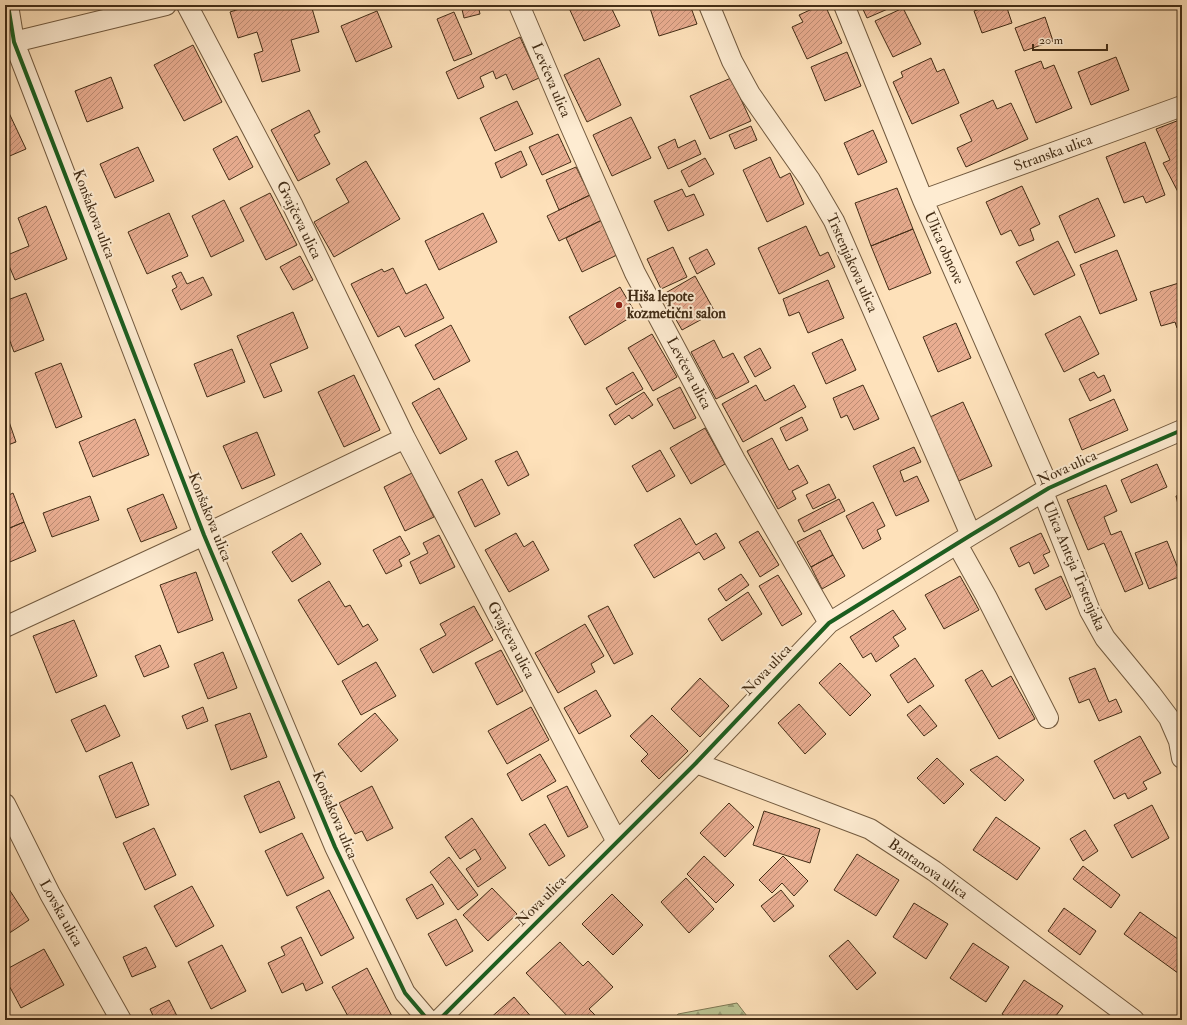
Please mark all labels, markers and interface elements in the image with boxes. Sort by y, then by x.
scale bar [1033,26,1107,52]
text: 20 m [1039,33,1064,48]
street label: Levčeva ulica [527,40,576,121]
street label: Stranska ulica [1011,130,1096,176]
street label: Konšakova ulica [68,167,120,262]
street label: Gvajčeva ulica [272,178,326,263]
street label: Ulica obnove [920,209,968,287]
street label: Trstenjakova ulica [822,211,883,316]
place label: Hiša lepote kozmetični salon [626,287,726,323]
marker: Hiša lepote kozmetični salon [614,300,624,310]
street label: Levčeva ulica [662,334,716,413]
street label: Nova ulica [1034,446,1101,490]
street label: Konšakova ulica [184,470,237,565]
street label: Ulica Anteja Trstenjaka [1038,498,1110,634]
street label: Gvajčeva ulica [483,598,540,682]
street label: Nova ulica [738,640,796,700]
street label: Konšakova ulica [308,768,362,863]
street label: Bantanova ulica [884,835,972,904]
street label: Nova ulica [512,871,571,930]
street label: Lovska ulica [35,876,88,951]

